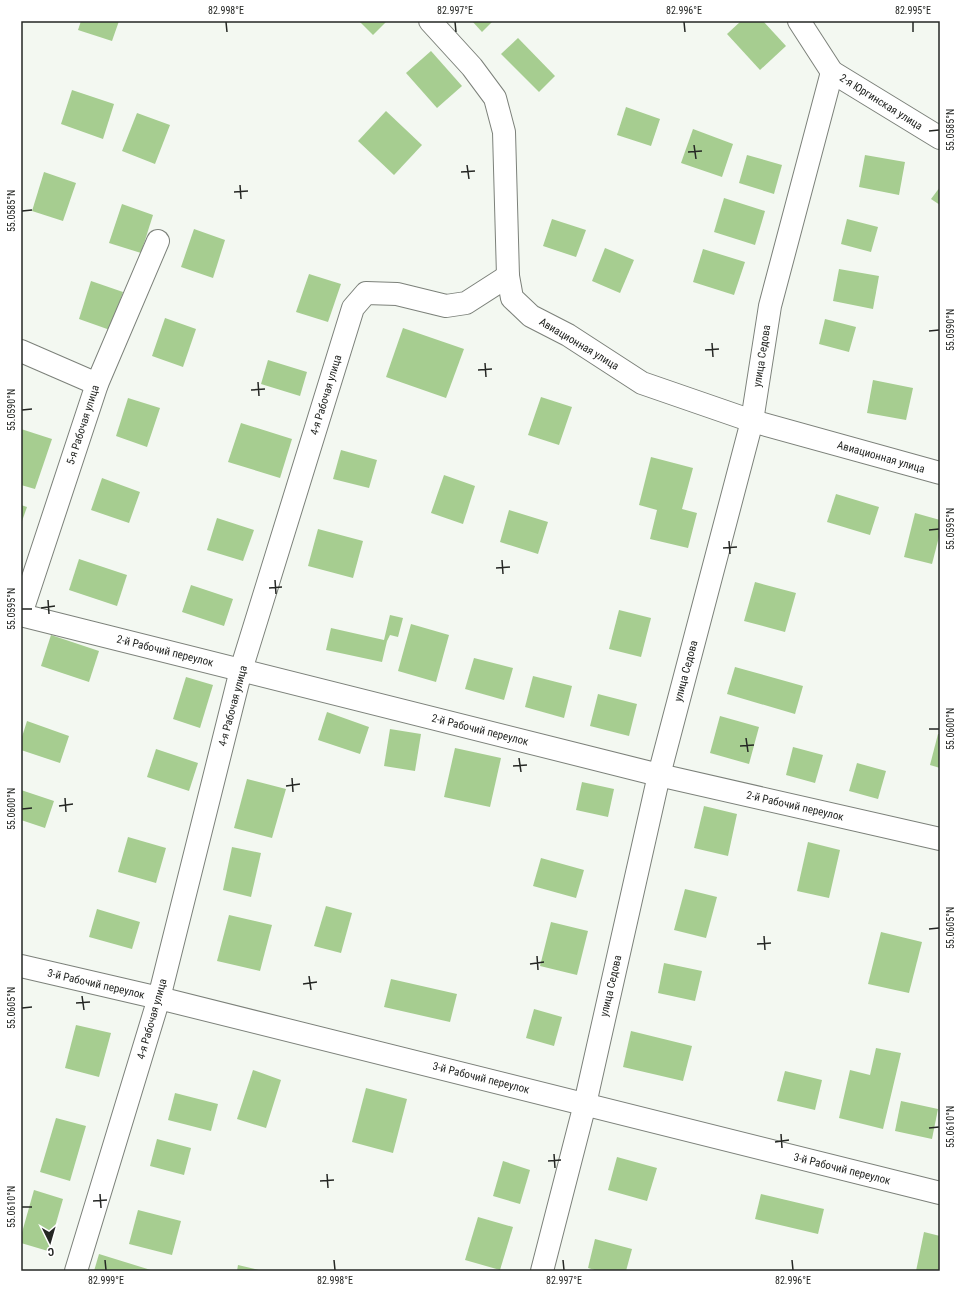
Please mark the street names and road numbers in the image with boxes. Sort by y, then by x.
street label: 2-я Юргинская улица [837,71,925,133]
street label: Авиационная улица [537,315,621,373]
street label: улица Седова [751,324,773,388]
street label: 4-я Рабочая улица [308,353,344,437]
street label: 5-я Рабочая улица [64,383,102,467]
street label: Авиационная улица [836,438,926,476]
street label: 2-й Рабочий переулок [115,633,216,670]
street label: улица Седова [672,639,700,703]
street label: 4-я Рабочая улица [216,664,250,748]
street label: 2-й Рабочий переулок [430,712,531,749]
street label: 2-й Рабочий переулок [745,788,846,824]
street label: улица Седова [598,954,624,1018]
street label: 3-й Рабочий переулок [46,966,147,1002]
street label: 4-я Рабочая улица [134,977,170,1061]
street label: 3-й Рабочий переулок [431,1060,532,1097]
street label: 3-й Рабочий переулок [792,1151,893,1188]

